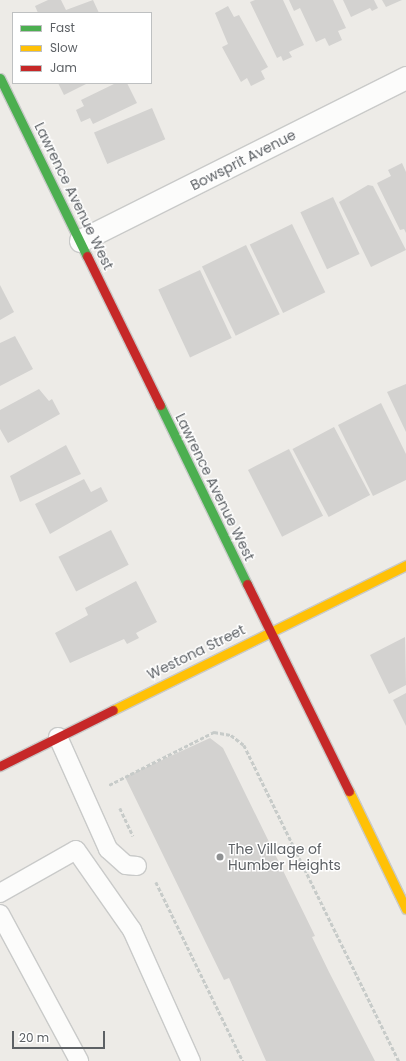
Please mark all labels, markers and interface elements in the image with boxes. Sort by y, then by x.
legend [12,12,152,84]
text: Fast [50,19,75,36]
text: Slow [50,39,78,56]
text: Jam [50,59,77,76]
street label: Lawrence Avenue West [31,120,117,272]
street label: Bowsprit Avenue [188,126,298,194]
street label: Lawrence Avenue West [172,411,258,563]
street label: Westona Street [144,621,248,683]
place label: The Village of Humber Heights [228,841,341,874]
marker: The Village of Humber Heights [215,852,225,862]
scale bar [14,1023,107,1049]
text: 20 m [19,1029,49,1046]

